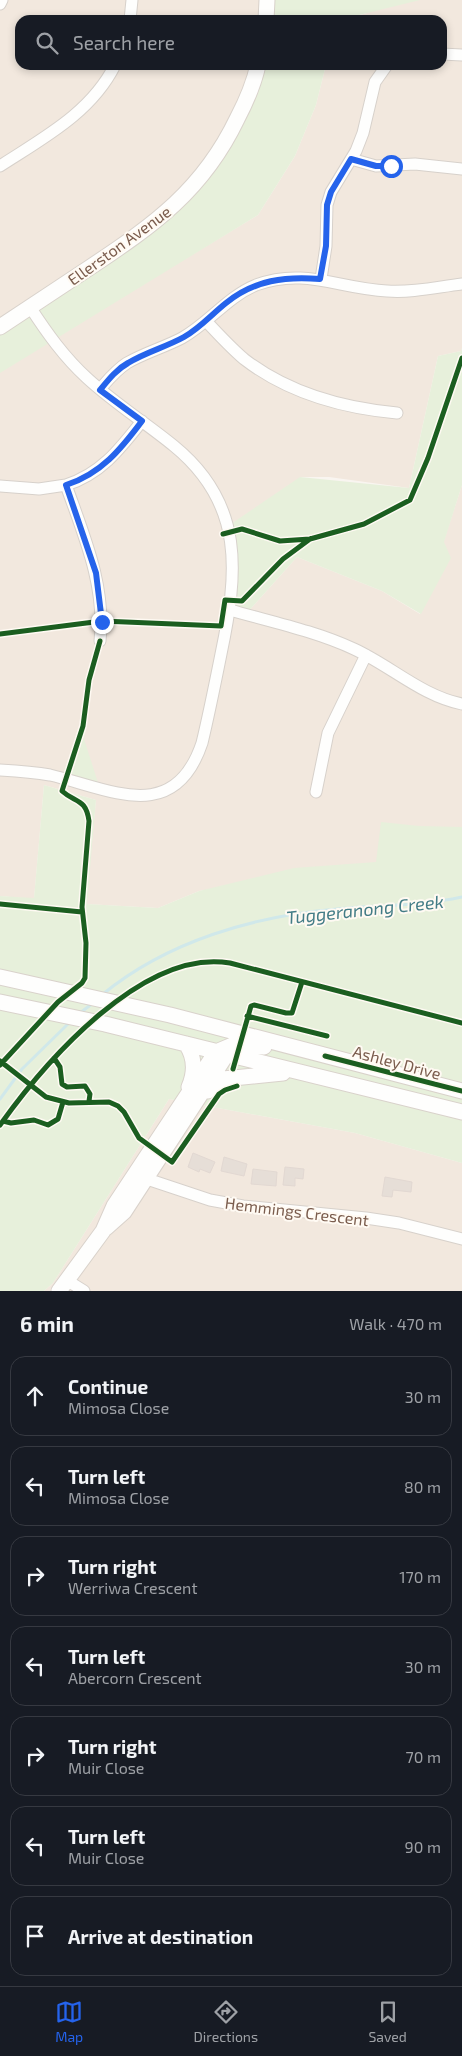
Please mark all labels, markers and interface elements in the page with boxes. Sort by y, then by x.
search box [15,15,447,70]
icon: search [33,29,61,57]
text: Search here [73,31,175,54]
route start [380,155,403,178]
street label: Ellerston Avenue [64,201,174,289]
route end [91,611,114,634]
water label: Tuggeranong Creek [285,890,445,928]
street label: Ashley Drive [351,1041,443,1083]
street label: Hemmings Crescent [224,1193,370,1229]
text: 6 min [20,1311,74,1336]
text: Walk · 470 m [349,1314,442,1333]
text: Continue [68,1375,148,1398]
icon: ahead [21,1382,49,1410]
text: 30 m [405,1387,441,1406]
text: Mimosa Close [68,1398,169,1417]
text: Turn left [68,1465,145,1488]
icon: left [21,1472,49,1500]
text: 80 m [404,1477,441,1496]
text: Mimosa Close [68,1488,169,1507]
text: Turn right [68,1555,156,1578]
icon: right [21,1562,49,1590]
text: 170 m [399,1567,441,1586]
text: Werriwa Crescent [68,1578,198,1597]
text: Turn left [68,1645,145,1668]
icon: left [21,1652,49,1680]
text: 30 m [405,1657,441,1676]
text: Abercorn Crescent [68,1668,202,1687]
text: Turn right [68,1735,156,1758]
icon: right [21,1742,49,1770]
text: 70 m [406,1747,441,1766]
text: Muir Close [68,1758,144,1777]
text: Turn left [68,1825,145,1848]
icon: left [21,1832,49,1860]
text: 90 m [405,1837,441,1856]
text: Muir Close [68,1848,144,1867]
icon: arrive [21,1922,49,1950]
text: Arrive at destination [68,1925,253,1948]
tab: Map [55,1998,83,2045]
tab: Directions [194,1998,258,2045]
tab: Saved [368,1998,407,2045]

